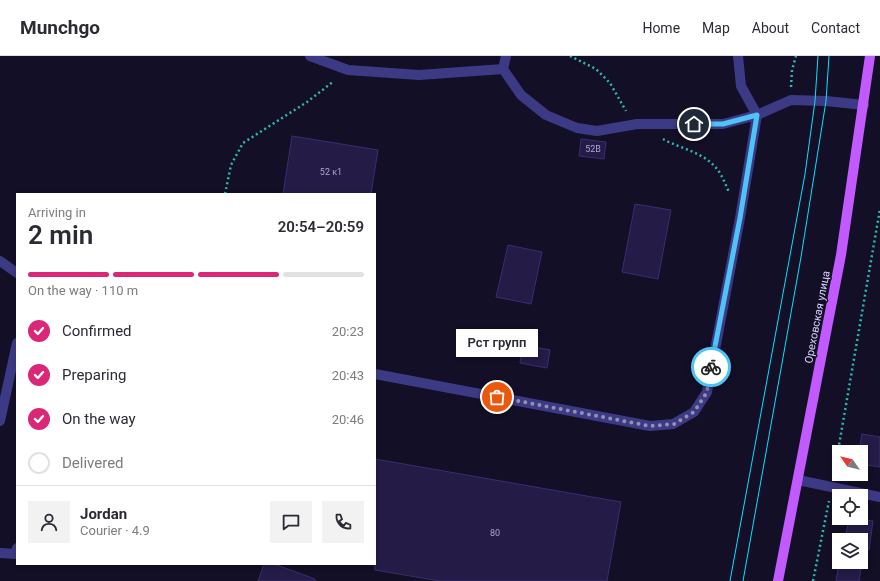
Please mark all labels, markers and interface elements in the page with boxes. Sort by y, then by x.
text: Munchgo [20,16,100,39]
text: Home [642,20,680,36]
text: Map [702,20,730,36]
text: About [752,20,789,36]
text: Contact [811,20,860,36]
pin [677,107,711,141]
icon: home [683,113,705,135]
house number: 52В [585,144,601,154]
house number: 52 к1 [320,167,342,177]
text: Arriving in [28,205,86,220]
text: 20:54–20:59 [278,218,364,236]
text: 2 min [28,220,93,250]
street label: Ореховская улица [802,270,833,365]
text: On the way · 110 m [28,283,138,298]
icon: check [28,320,50,342]
text: Confirmed [62,322,132,340]
text: 20:23 [332,324,364,339]
callout: Рст групп [456,329,538,357]
text: Рст групп [468,335,526,350]
courier [691,347,731,387]
icon: bike [700,356,722,378]
icon: check [28,364,50,386]
text: Preparing [62,366,126,384]
text: 20:43 [332,368,364,383]
pin [480,380,514,414]
icon: bag [486,386,508,408]
icon: check [28,408,50,430]
text: On the way [62,410,136,428]
text: 20:46 [332,412,364,427]
north arrow [832,445,868,481]
map controls [832,445,868,569]
text: Delivered [62,454,124,472]
button: locate [832,489,868,525]
button: person [28,501,70,543]
button: chat [270,501,312,543]
button: phone [322,501,364,543]
text: Jordan [80,505,127,523]
text: Courier · 4.9 [80,523,150,538]
house number: 80 [490,528,500,538]
button: layers [832,533,868,569]

